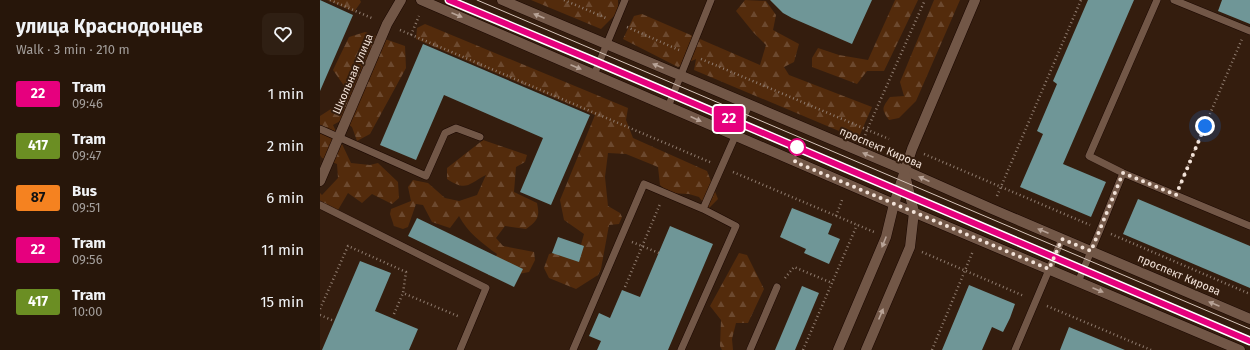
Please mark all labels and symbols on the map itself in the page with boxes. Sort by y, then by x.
one-way arrow [451,12,463,19]
one-way arrow [532,12,544,18]
street label: Школьная улица [330,32,376,116]
one-way arrow [652,63,664,69]
one-way arrow [571,64,582,70]
line badge: 22 [711,106,747,132]
one-way arrow [690,116,701,122]
your location [1195,116,1215,136]
street label: проспект Кирова [838,125,924,171]
unlabelled marker [788,138,806,156]
one-way arrow [862,152,874,158]
one-way arrow [918,176,929,182]
one-way arrow [1037,227,1049,234]
one-way arrow [880,236,886,248]
street label: проспект Кирова [1136,252,1222,298]
one-way arrow [1092,287,1103,293]
one-way arrow [1208,300,1220,306]
one-way arrow [878,309,884,320]

